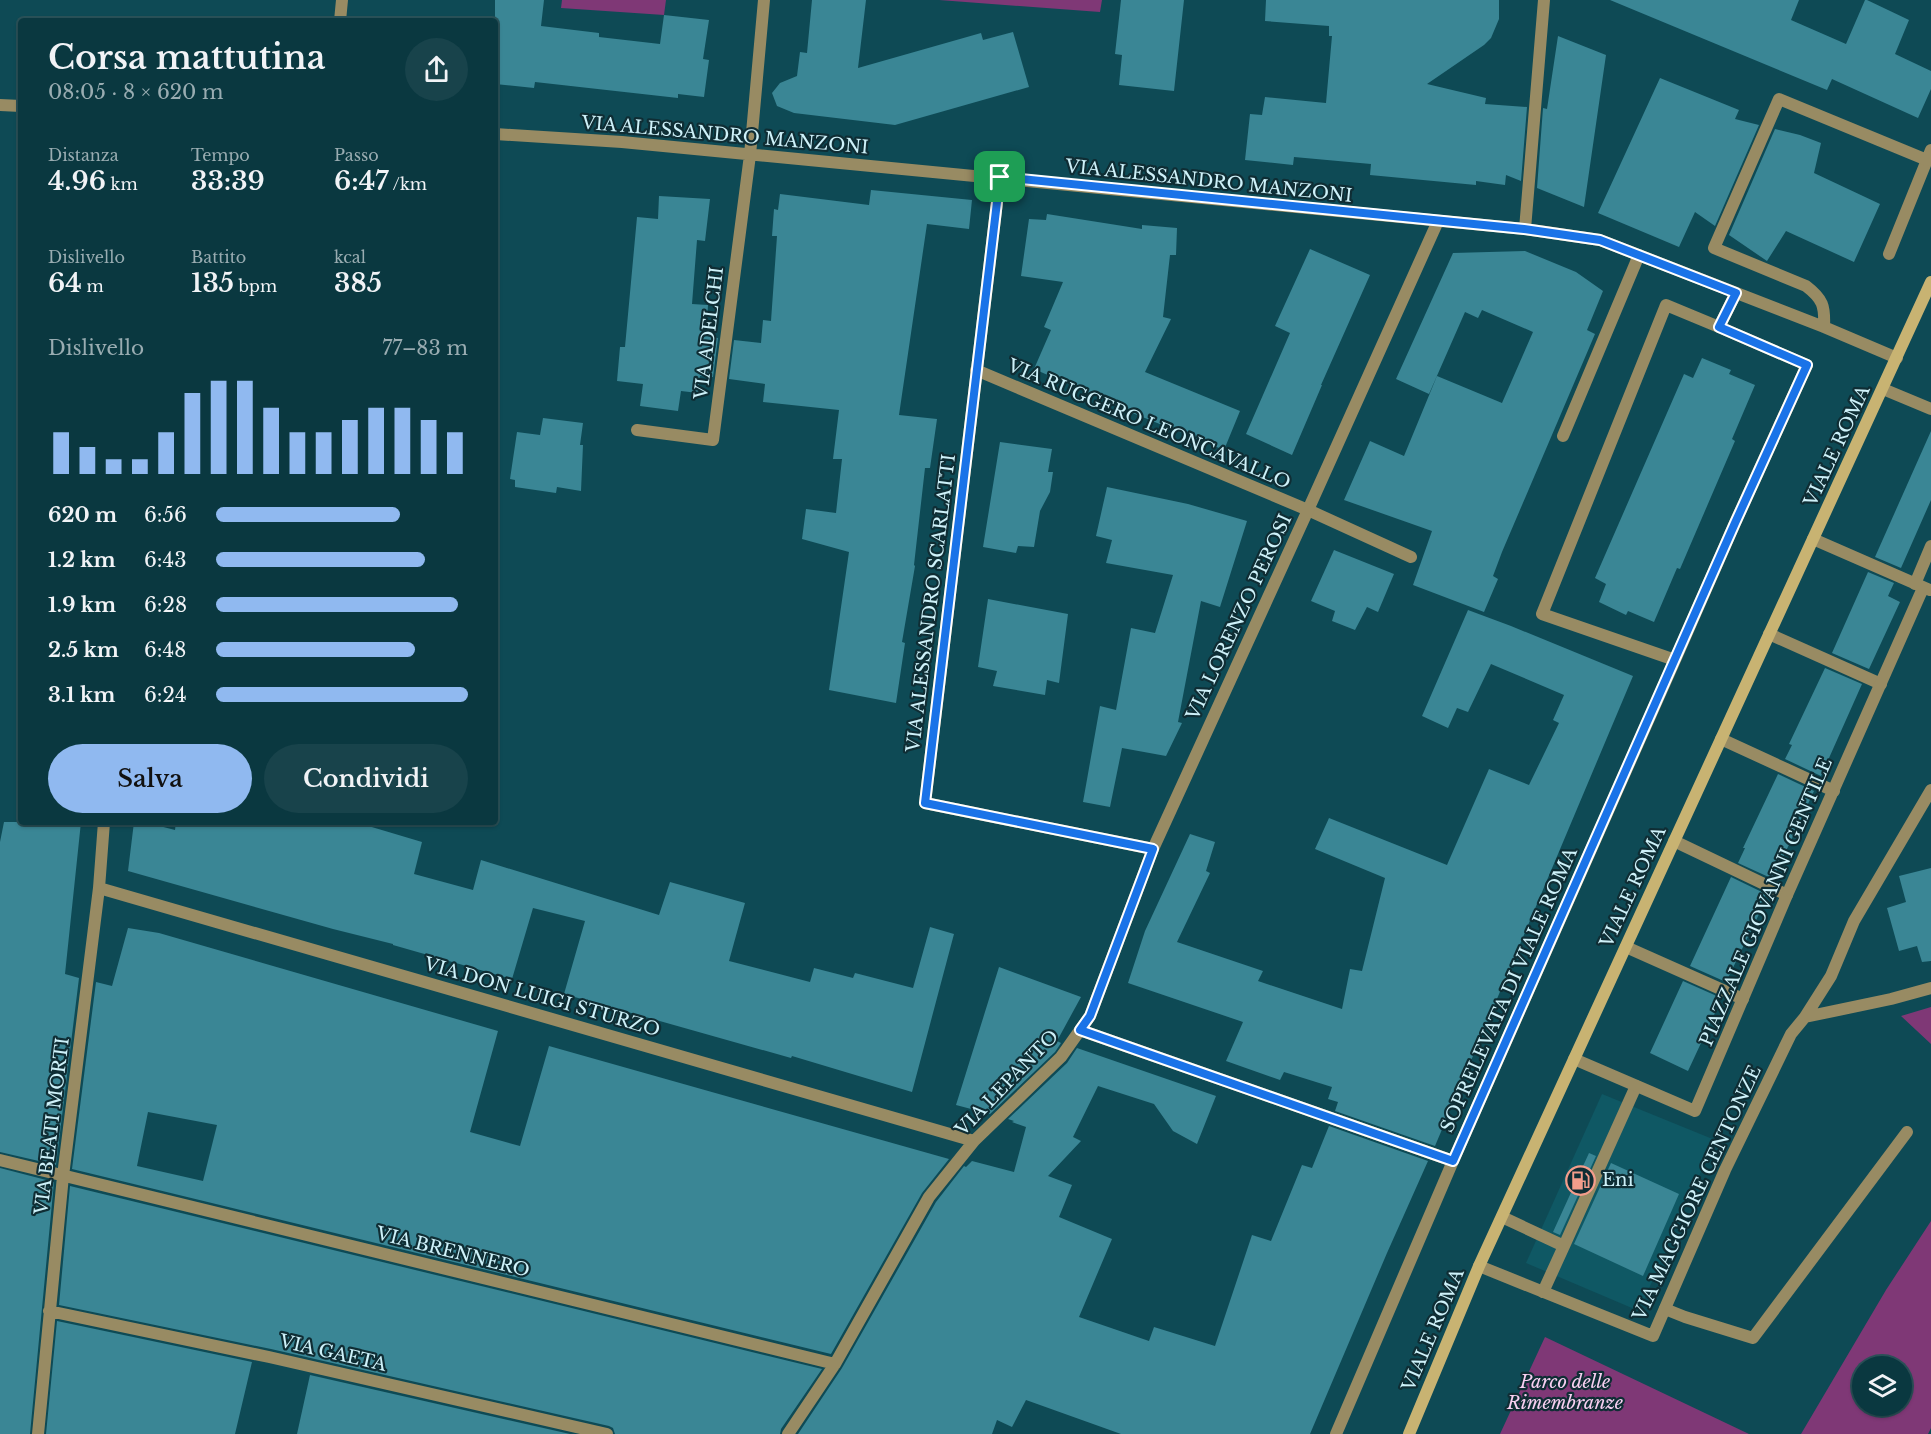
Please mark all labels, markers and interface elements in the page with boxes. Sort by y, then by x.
text: Corsa mattutina [48,37,325,78]
button: share [405,38,468,101]
text: 08:05 · 8 × 620 m [48,80,224,104]
street label: VIA ALESSANDRO MANZONI [580,111,869,159]
text: Distanza [48,145,119,165]
text: Tempo [191,145,250,165]
text: Passo [334,145,379,165]
pin [974,151,1025,202]
street label: VIA ALESSANDRO MANZONI [1064,155,1353,207]
icon: arrive [983,160,1016,193]
text: 4.96 [48,165,106,197]
text: 33:39 [191,165,265,197]
text: 6:47 [334,165,389,197]
text: km [106,174,138,194]
text: /km [389,174,427,194]
text: Dislivello [48,247,125,267]
text: Battito [191,247,246,267]
text: kcal [334,247,366,267]
street label: VIA ADELCHI [690,265,728,402]
text: 64 [48,267,82,299]
text: 135 [191,267,234,299]
text: 385 [334,267,382,299]
text: m [82,276,104,296]
text: bpm [234,276,277,296]
text: Dislivello [48,336,144,360]
text: 77–83 m [382,336,468,360]
street label: VIA RUGGERO LEONCAVALLO [1003,354,1294,494]
street label: VIALE ROMA [1799,381,1875,511]
street label: VIA ALESSANDRO SCARLATTI [902,453,960,754]
text: 620 m [48,503,117,527]
text: 6:56 [144,503,187,527]
street label: VIA LORENZO PEROSI [1181,511,1296,724]
text: 1.2 km [48,548,116,572]
text: 6:43 [144,548,187,572]
text: 1.9 km [48,593,116,617]
text: 6:28 [144,593,187,617]
text: 2.5 km [48,638,119,662]
text: 6:48 [144,638,186,662]
text: 3.1 km [48,683,115,707]
text: 6:24 [144,683,187,707]
button: Salva [48,744,252,813]
button: Condividi [264,744,468,813]
street label: PIAZZALE GIOVANNI GENTILE [1695,755,1837,1049]
street label: VIALE ROMA [1595,822,1671,952]
street label: SOPRELEVATA DI VIALE ROMA [1436,843,1582,1136]
street label: VIA DON LUIGI STURZO [421,952,662,1041]
street label: VIA LEPANTO [950,1025,1063,1141]
street label: VIA BEATI MORTI [30,1036,74,1217]
street label: VIA MAGGIORE CENTONZE [1628,1062,1766,1325]
fuel station icon: Eni [1565,1164,1597,1196]
place label: Eni [1602,1169,1634,1191]
street label: VIA BRENNERO [373,1222,532,1282]
street label: VIALE ROMA [1397,1264,1469,1395]
street label: VIA GAETA [276,1330,390,1376]
map controls [1852,1356,1912,1416]
button: layers [1852,1356,1912,1416]
park label: Parco delle Rimembranze [1506,1371,1623,1414]

